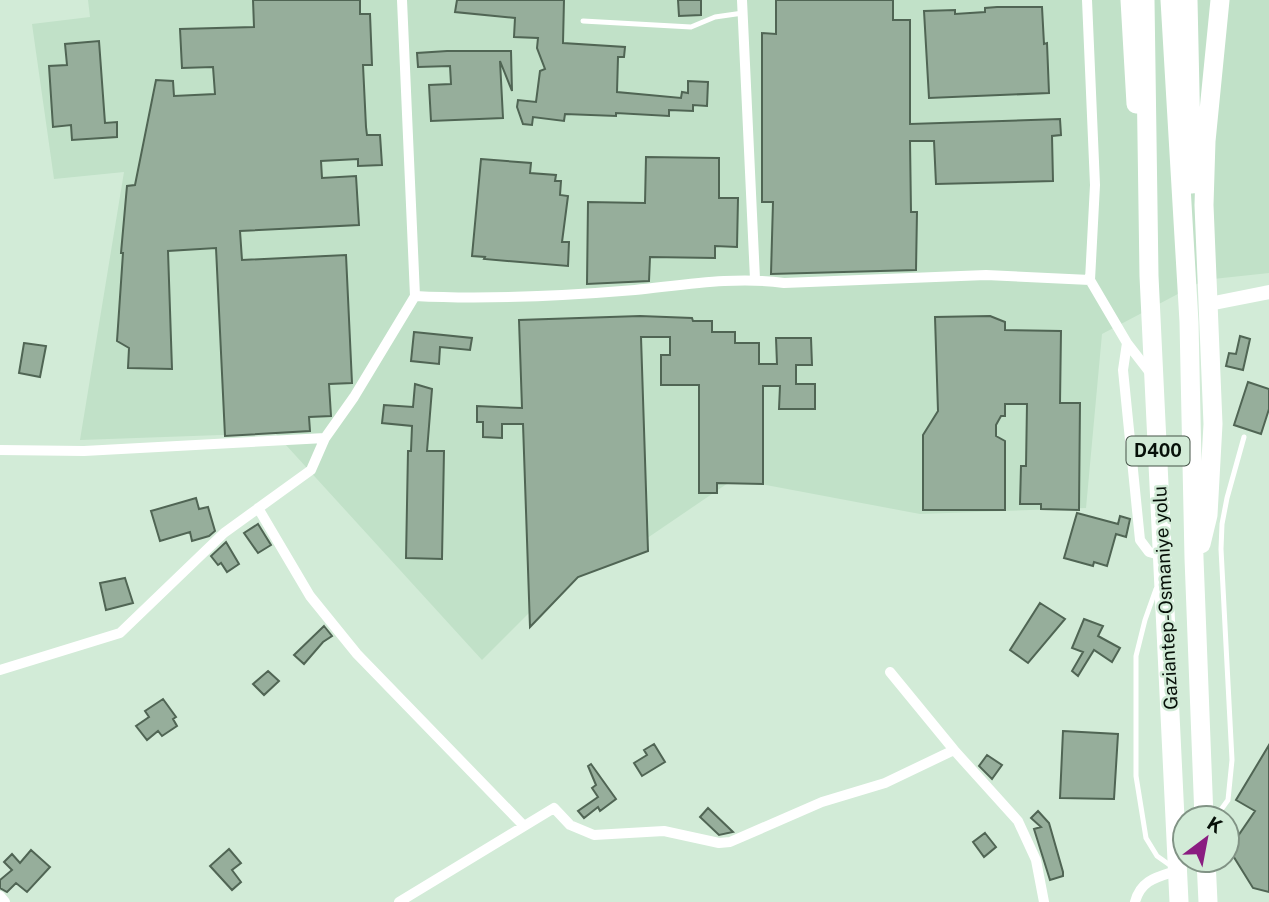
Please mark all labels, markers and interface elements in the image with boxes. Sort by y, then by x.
road number: D400 [1126,436,1190,466]
street label: Gaziantep-Osmaniye yolu [1148,485,1182,711]
north arrow [1171,804,1241,874]
text: K [1203,812,1227,838]

